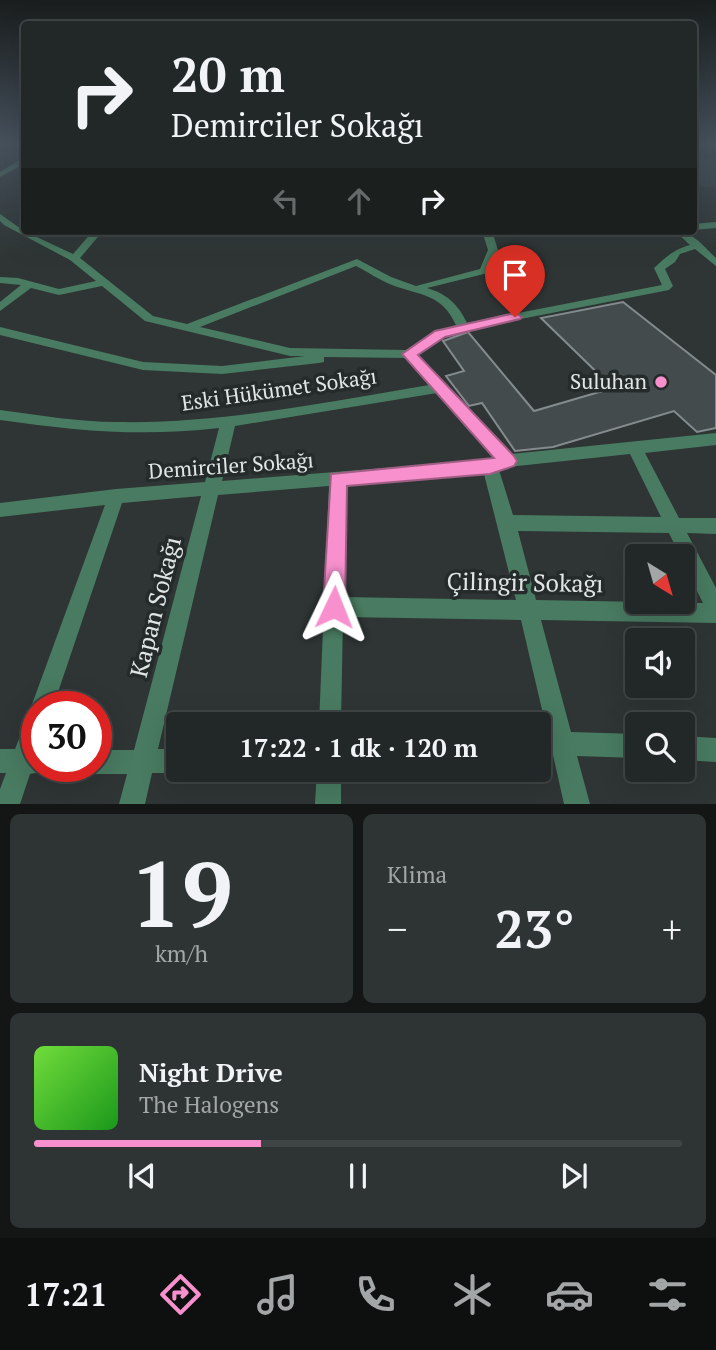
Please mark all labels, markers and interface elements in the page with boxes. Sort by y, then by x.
text: 20 m [171,41,285,106]
icon: right [56,49,147,140]
text: Demirciler Sokağı [171,104,424,146]
icon: left [267,182,305,220]
icon: ahead [340,182,378,220]
icon: right [413,182,451,220]
pin [485,245,545,317]
icon: arrive [496,256,534,294]
street label: Eski Hükümet Sokağı [179,361,378,417]
place label: Suluhan [570,367,648,395]
marker: Suluhan [653,374,669,390]
street label: Demirciler Sokağı [147,445,315,485]
street label: Kapan Sokağı [122,533,188,680]
north arrow [625,544,695,614]
map controls [625,544,695,782]
street label: Çilingir Sokağı [446,565,604,599]
position arrow [297,570,371,644]
button: sound [625,628,695,698]
speed limit sign: 30 [21,691,112,782]
button: search [625,712,695,782]
text: 17:22 · 1 dk · 120 m [239,730,478,764]
text: 19 [130,832,233,953]
text: Klima [387,859,447,890]
text: 23° [494,894,575,963]
text: − [387,904,407,954]
text: + [662,904,682,954]
text: km/h [155,938,208,969]
text: Night Drive [139,1055,283,1089]
text: The Halogens [139,1089,279,1120]
icon: previous [123,1157,161,1195]
icon: pause [339,1157,377,1195]
icon: next [555,1157,593,1195]
icon: directions [156,1270,205,1319]
icon: music [253,1270,302,1319]
icon: phone [351,1270,400,1319]
icon: climate [448,1270,497,1319]
icon: car [545,1270,594,1319]
icon: filters [643,1270,692,1319]
text: 17:21 [24,1273,107,1315]

